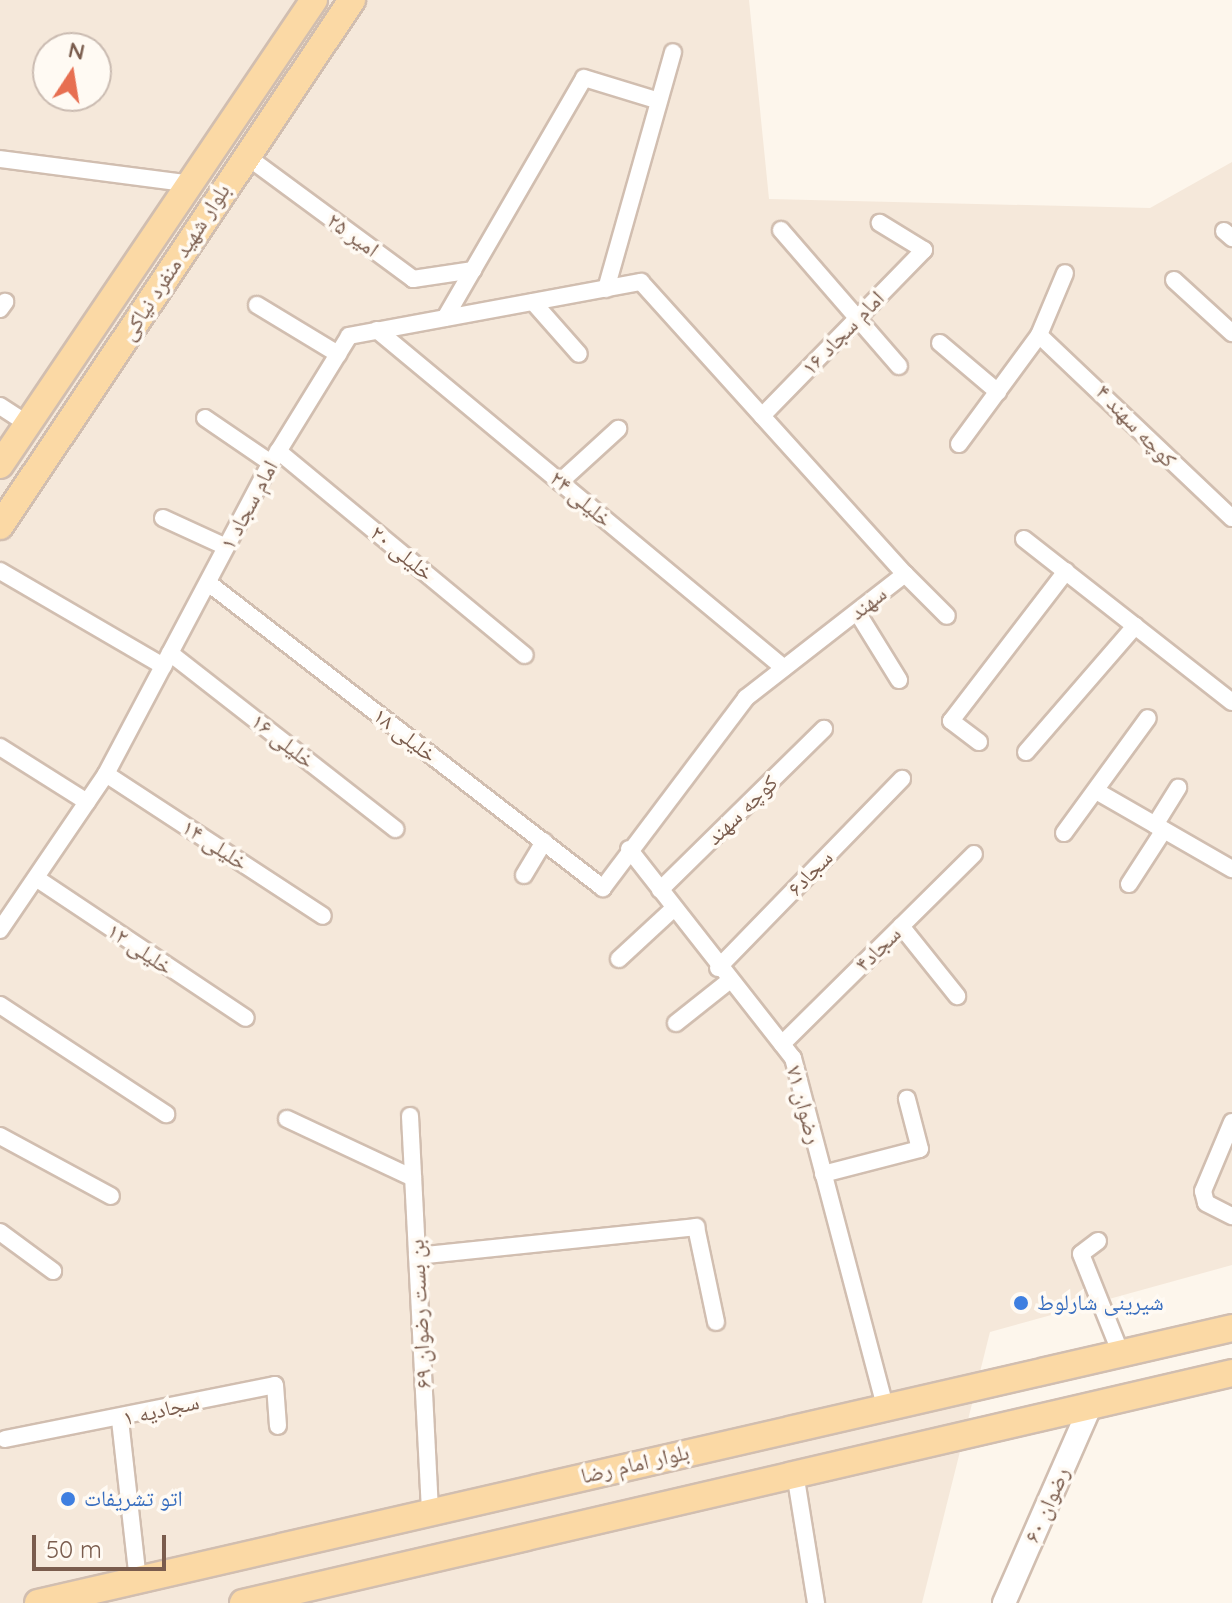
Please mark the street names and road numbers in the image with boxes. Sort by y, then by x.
street label: بلوار شهید منفرد نیاکی [115,179,235,345]
street label: امیر ۲۵ [322,207,384,263]
street label: امام سجاد ۱۶ [796,285,890,381]
street label: کوچه سهند ۴ [1090,379,1182,473]
street label: امام سجاد ۱ [215,456,283,554]
street label: خلیلی ۲۴ [544,465,618,533]
street label: خلیلی ۲۰ [365,520,439,586]
street label: سهند [844,580,892,626]
street label: خلیلی ۱۸ [368,702,442,768]
street label: خلیلی ۱۶ [246,708,320,774]
street label: كوچه سهند [701,770,783,850]
street label: خلیلی ۱۴ [177,814,253,876]
street label: سجاد۶ [782,845,838,901]
street label: خلیلی ۱۲ [102,917,178,981]
street label: سجاد۴ [850,921,906,977]
street label: رضوان ۷۱ [781,1063,827,1147]
street label: بن بست رضوان ۶۹ [403,1239,437,1389]
street label: سجادیه ۱ [120,1388,202,1432]
street label: بلوار امام رضا [578,1439,692,1489]
street label: رضوان ۶۰ [1019,1463,1075,1547]

